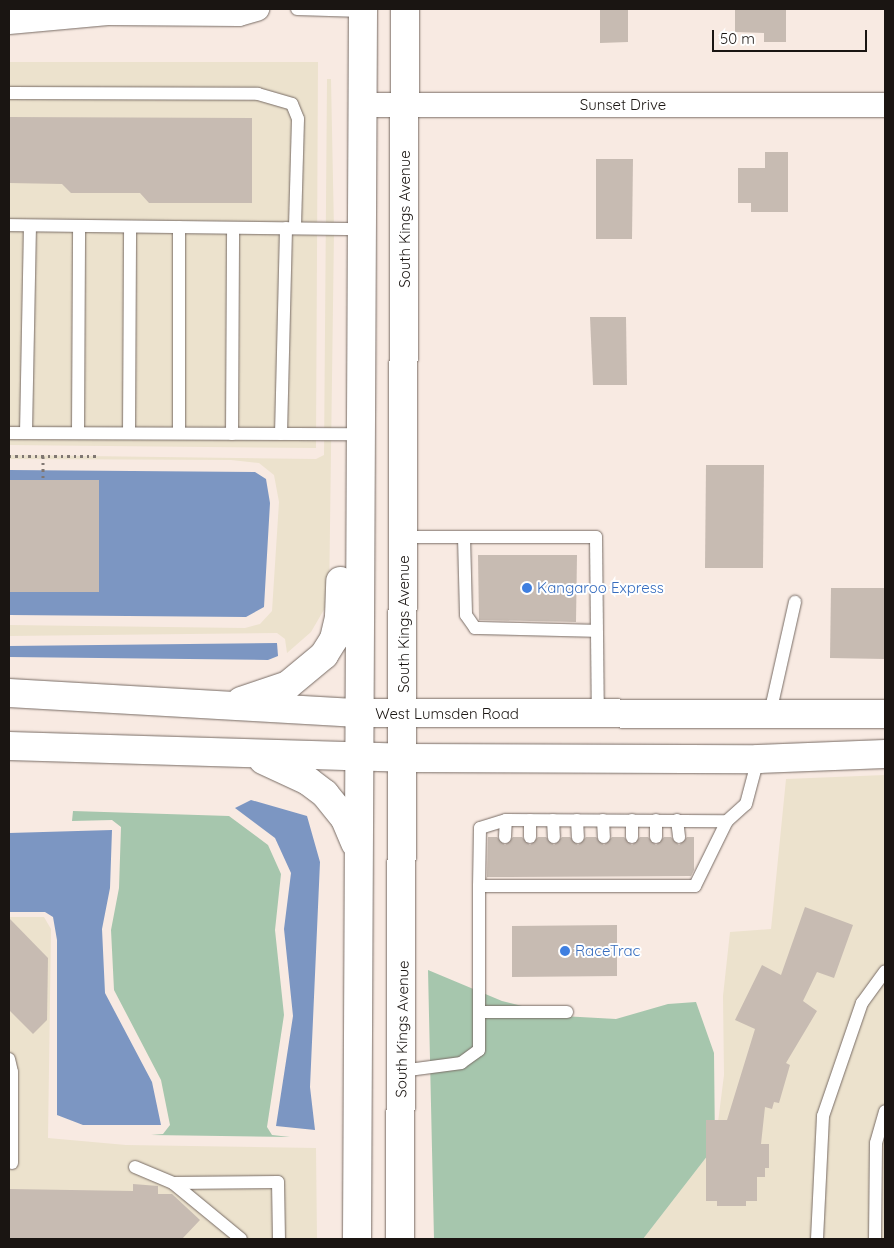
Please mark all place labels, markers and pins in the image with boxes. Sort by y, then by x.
place label: Kangaroo Express [537,579,664,597]
marker: Kangaroo Express [521,582,533,594]
place label: RaceTrac [575,942,640,960]
marker: RaceTrac [559,945,571,957]

